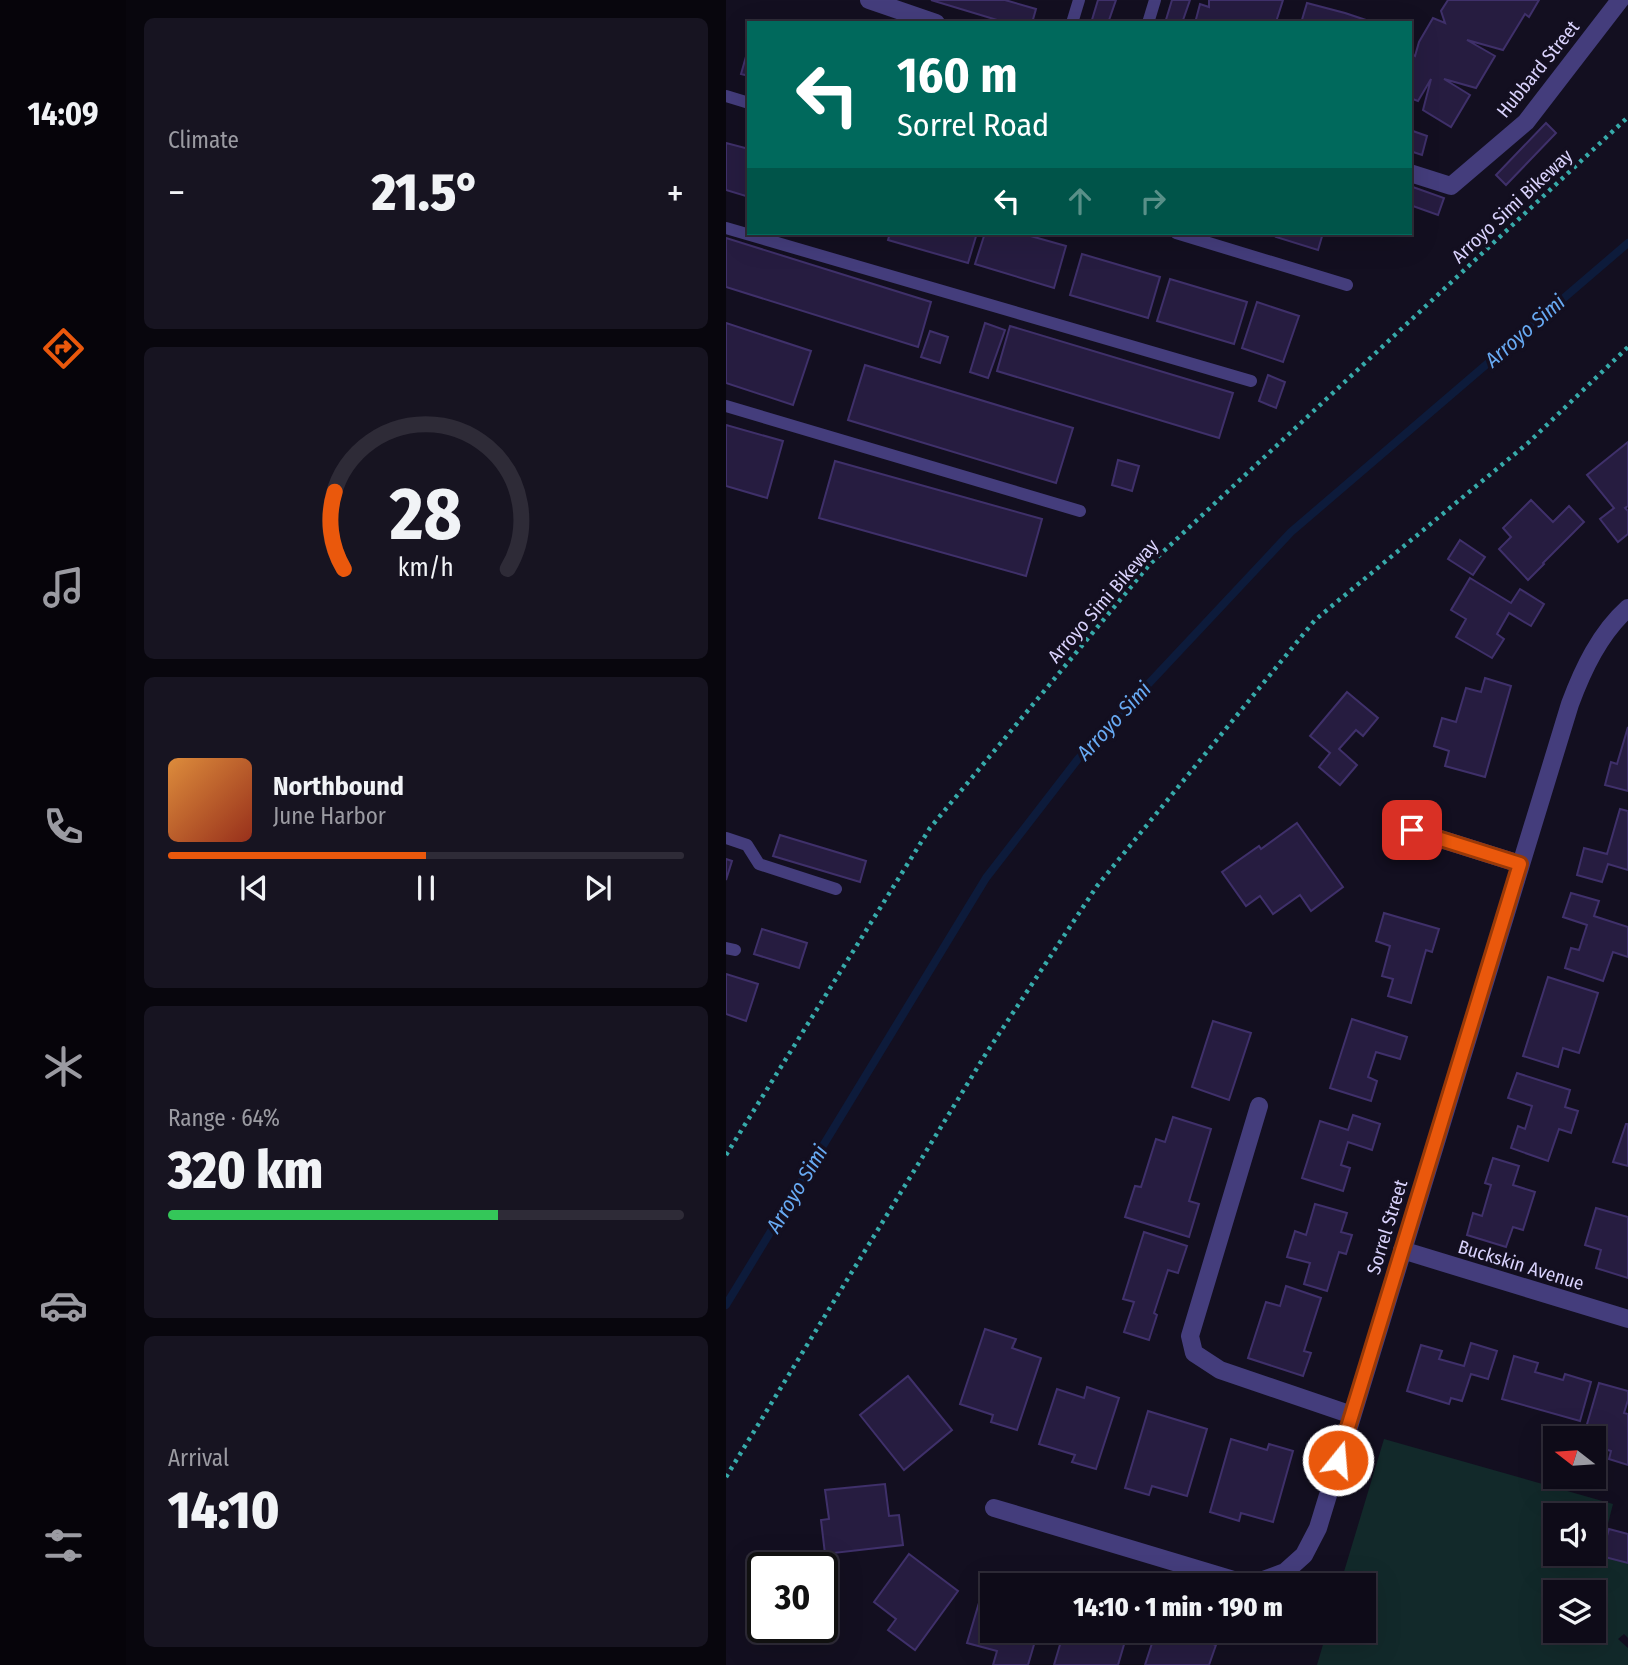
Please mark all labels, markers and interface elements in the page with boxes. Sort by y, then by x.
street label: Hubbard Street [1492,15,1585,122]
text: 160 m [897,46,1018,105]
icon: left [782,49,873,140]
text: 14:09 [27,95,99,133]
text: Sorrel Road [897,106,1049,144]
text: Climate [168,126,239,154]
street label: Arroyo Simi Bikeway [1447,144,1577,268]
text: 21.5° [372,161,480,224]
text: − [168,170,185,216]
text: + [667,170,684,216]
icon: left [988,182,1026,220]
icon: ahead [1061,182,1099,220]
icon: right [1134,182,1172,220]
water label: Arroyo Simi [1479,289,1571,374]
icon: directions [39,324,88,373]
text: 28 [389,472,462,559]
street label: Arroyo Simi Bikeway [1043,534,1163,668]
text: km/h [398,553,454,583]
icon: music [39,563,88,612]
water label: Arroyo Simi [1070,676,1157,766]
text: Northbound [273,771,404,802]
pin [1382,800,1442,860]
icon: phone [39,802,88,851]
text: June Harbor [273,802,386,830]
icon: arrive [1393,811,1431,849]
icon: previous [235,869,273,907]
icon: pause [407,869,445,907]
icon: next [579,869,617,907]
icon: climate [39,1042,88,1091]
text: Range · 64% [168,1104,280,1132]
text: 320 km [168,1139,323,1202]
water label: Arroyo Simi [760,1140,834,1238]
street label: Sorrel Street [1362,1176,1413,1277]
street label: Buckskin Avenue [1455,1235,1587,1295]
icon: car [39,1281,88,1330]
position arrow [1301,1423,1375,1497]
north arrow [1543,1426,1606,1489]
map controls [1543,1426,1606,1643]
text: Arrival [168,1444,229,1472]
text: 14:10 [168,1479,279,1542]
button: sound [1543,1503,1606,1566]
icon: filters [39,1521,88,1570]
speed limit sign: 30 [747,1552,838,1643]
button: layers [1543,1580,1606,1643]
text: 14:10 · 1 min · 190 m [1073,1592,1283,1623]

